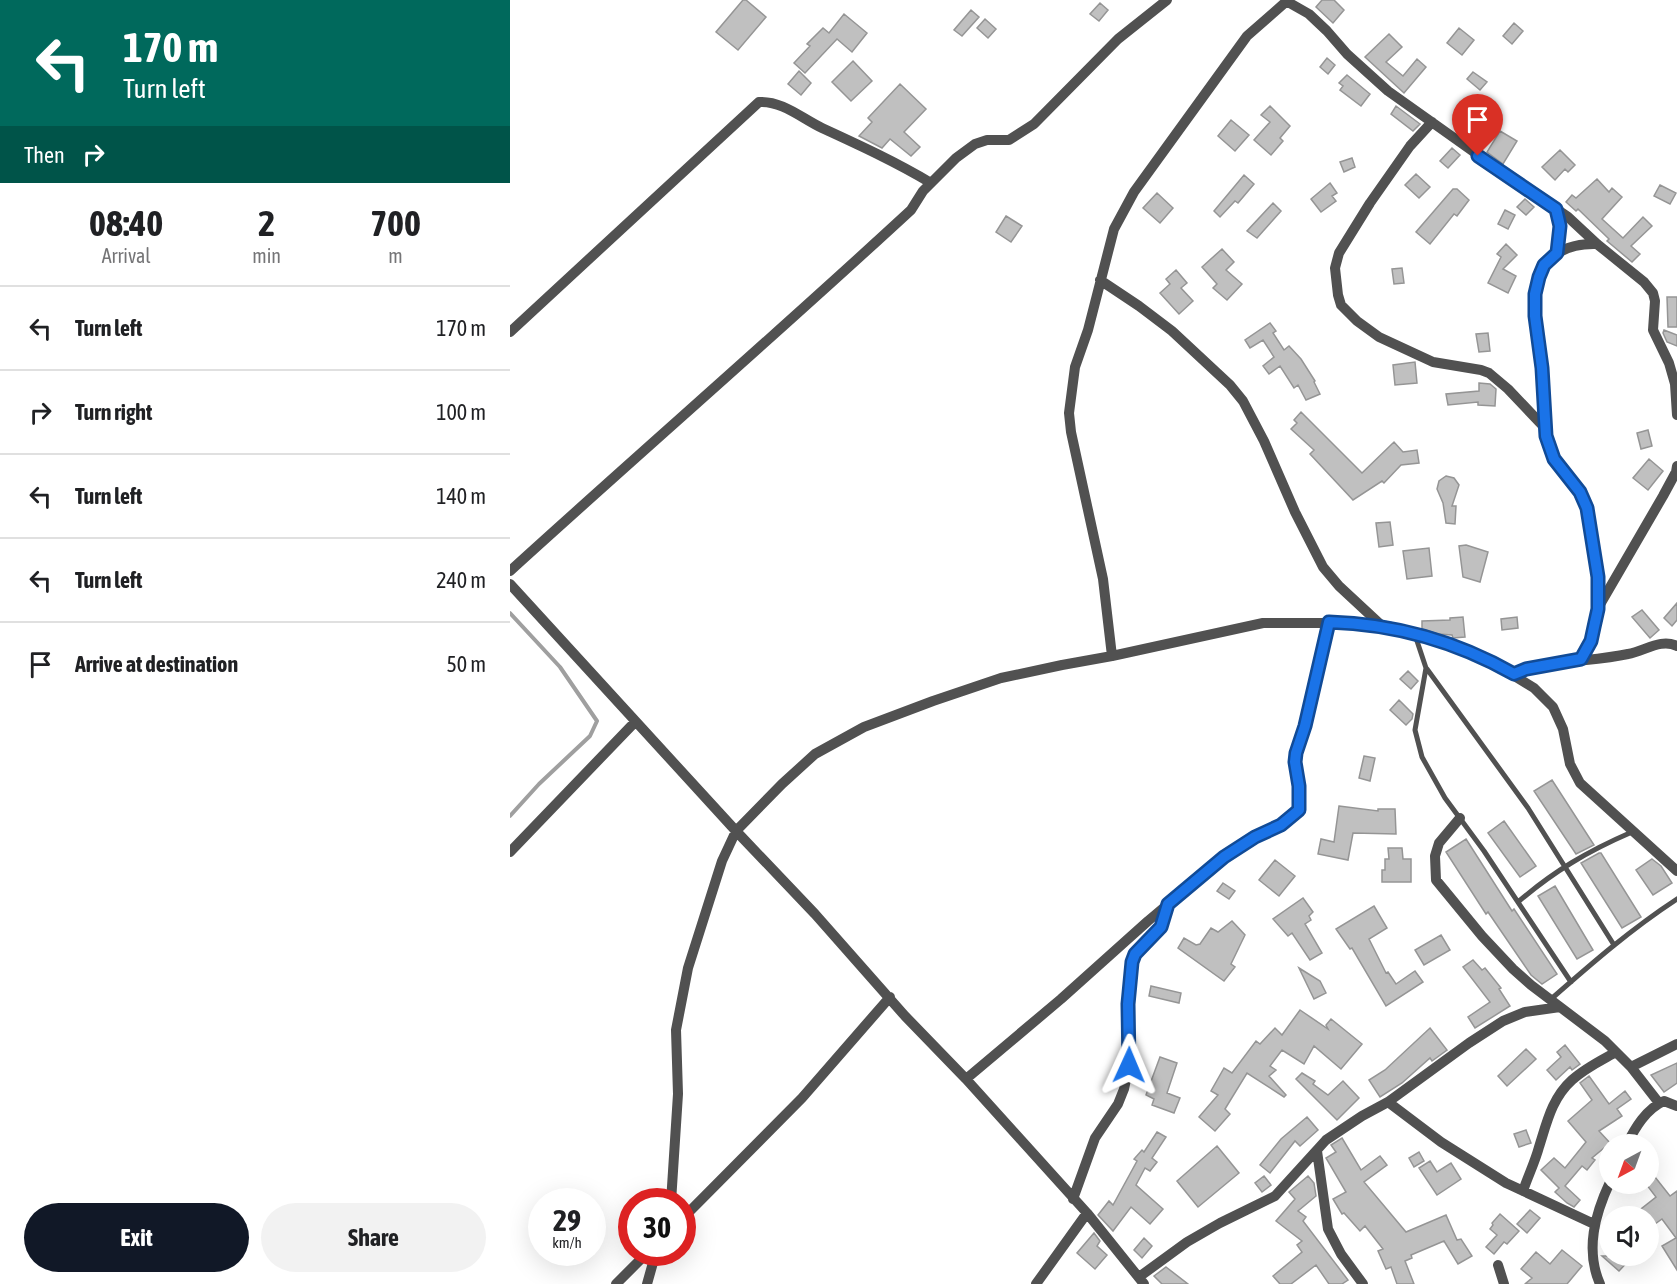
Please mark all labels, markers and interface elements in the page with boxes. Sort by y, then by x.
text: 170 m [123,23,218,71]
icon: left [24,24,102,102]
text: Turn left [123,73,206,104]
pin [1452,94,1503,156]
icon: arrive [1461,103,1494,136]
icon: right [77,138,110,171]
text: Then [24,142,65,168]
text: 08:40 [89,202,163,244]
text: 2 [258,202,275,244]
text: 700 [370,202,421,244]
text: Arrival [102,244,151,267]
text: min [252,244,281,267]
text: m [388,244,403,267]
icon: left [24,312,57,345]
text: Turn left [75,315,142,341]
text: 170 m [436,315,486,341]
icon: right [24,396,57,429]
text: Turn right [75,399,152,425]
text: 100 m [436,399,486,425]
icon: left [24,480,57,513]
text: Turn left [75,483,142,509]
text: 140 m [436,483,486,509]
icon: left [24,564,57,597]
text: Turn left [75,567,142,593]
text: 240 m [436,567,486,593]
icon: arrive [24,648,57,681]
text: Arrive at destination [75,651,238,677]
text: 50 m [446,651,486,677]
position arrow [1097,1033,1161,1097]
north arrow [1599,1134,1659,1194]
map controls [1599,1134,1659,1266]
speed limit sign: 30 [618,1188,696,1266]
button: Exit [24,1203,249,1272]
button: Share [261,1203,486,1272]
text: 29 [553,1203,581,1237]
button: sound [1599,1206,1659,1266]
text: km/h [552,1234,582,1251]

